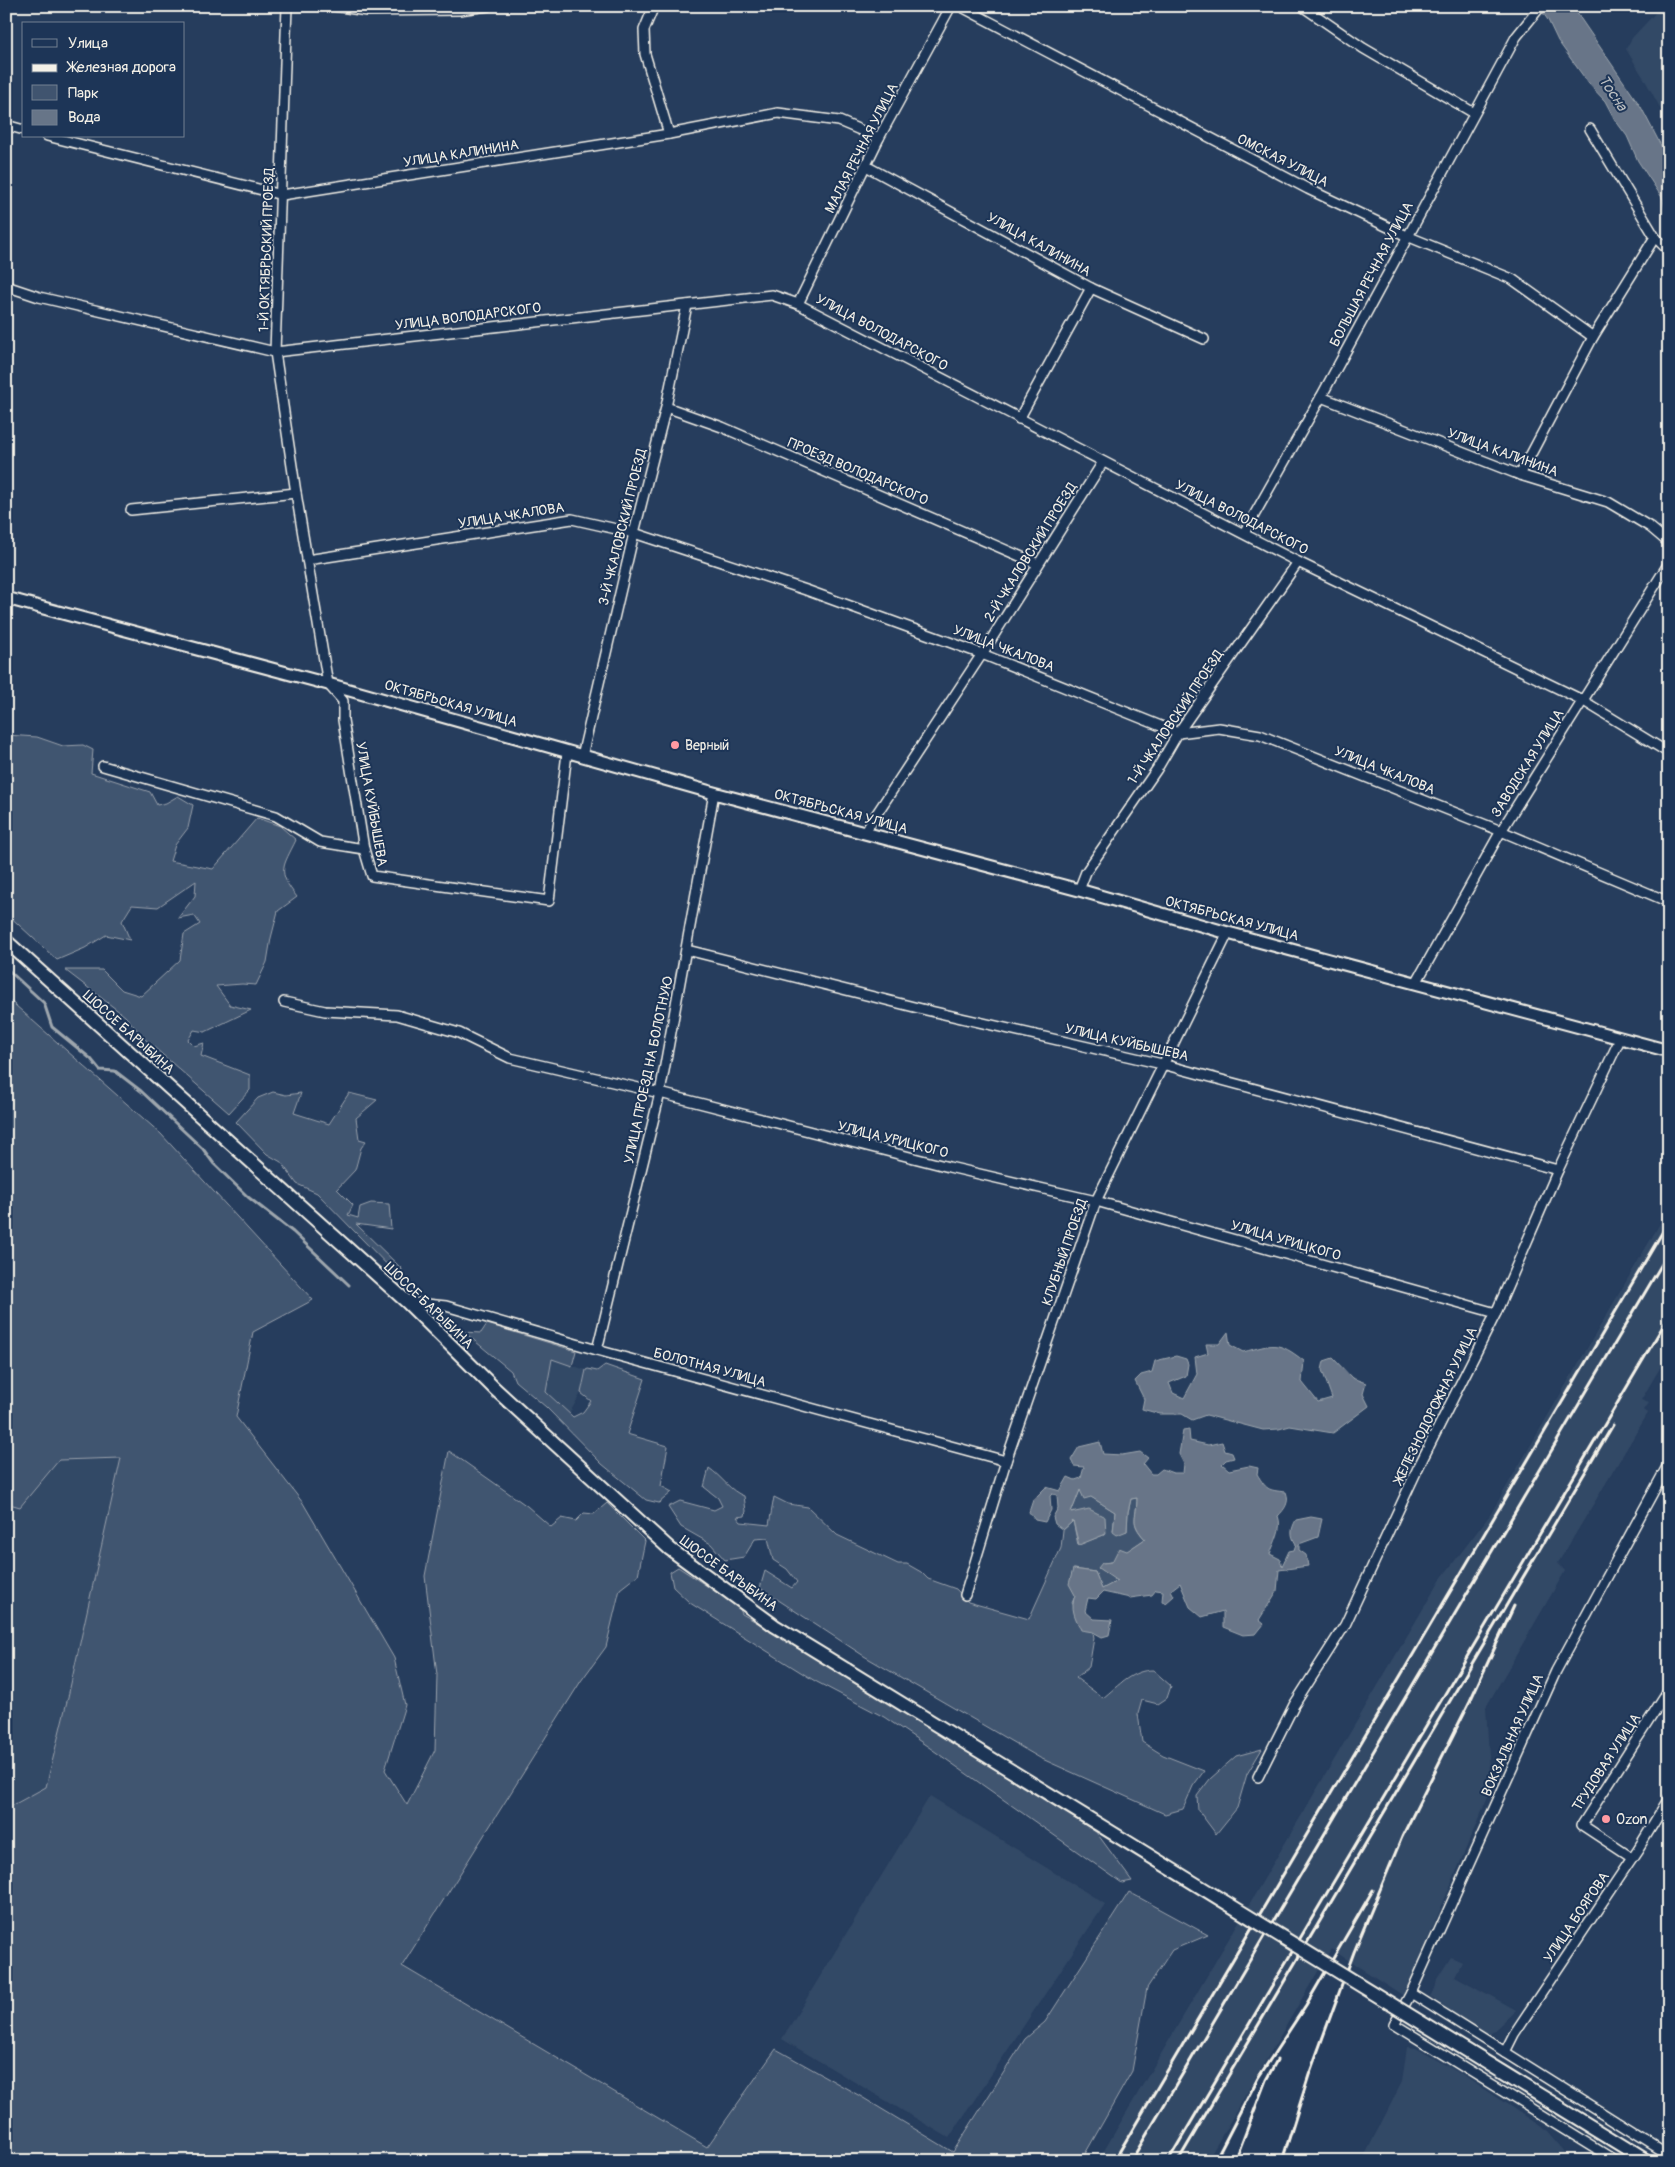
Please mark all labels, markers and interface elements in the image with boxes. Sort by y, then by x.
legend [22,22,185,138]
text: Улица [68,34,108,53]
text: Железная дорога [66,58,176,77]
water label: Тосна [1594,72,1632,115]
street label: МАЛАЯ РЕЧНАЯ УЛИЦА [821,80,902,216]
text: Парк [68,84,99,103]
text: Вода [68,108,101,127]
street label: ОМСКАЯ УЛИЦА [1234,130,1331,191]
street label: УЛИЦА КАЛИНИНА [402,136,520,171]
street label: 1-Й ОКТЯБРЬСКИЙ ПРОЕЗД [255,167,278,332]
street label: БОЛЬШАЯ РЕЧНАЯ УЛИЦА [1326,199,1417,350]
street label: УЛИЦА КАЛИНИНА [984,209,1094,280]
street label: УЛИЦА ВОЛОДАРСКОГО [813,290,951,374]
street label: УЛИЦА ВОЛОДАРСКОГО [394,299,542,334]
street label: УЛИЦА КАЛИНИНА [1445,425,1560,480]
street label: ПРОЕЗД ВОЛОДАРСКОГО [785,434,931,509]
street label: 3-Й ЧКАЛОВСКИЙ ПРОЕЗД [595,446,650,607]
street label: УЛИЦА ВОЛОДАРСКОГО [1172,477,1311,558]
street label: 2-Й ЧКАЛОВСКИЙ ПРОЕЗД [981,479,1081,625]
street label: УЛИЦА ЧКАЛОВА [457,499,565,532]
street label: УЛИЦА ЧКАЛОВА [951,621,1057,676]
street label: 1-Й ЧКАЛОВСКИЙ ПРОЕЗД [1124,646,1227,788]
street label: ОКТЯБРЬСКАЯ УЛИЦА [382,676,519,731]
street label: ЗАВОДСКАЯ УЛИЦА [1487,706,1567,820]
place label: Верный [685,737,729,754]
marker: Верный [669,739,681,751]
street label: УЛИЦА КУЙБЫШЕВА [352,740,391,868]
street label: УЛИЦА ЧКАЛОВА [1332,743,1438,798]
street label: ОКТЯБРЬСКАЯ УЛИЦА [772,785,910,838]
street label: ОКТЯБРЬСКАЯ УЛИЦА [1163,892,1301,945]
street label: УЛИЦА ПРОЕЗД НА БОЛОТНУЮ [620,975,677,1165]
street label: ШОССЕ БАРЫБИНА [79,987,178,1078]
street label: УЛИЦА КУЙБЫШЕВА [1063,1020,1190,1065]
street label: УЛИЦА УРИЦКОГО [836,1118,950,1161]
street label: КЛУБНЫЙ ПРОЕЗД [1038,1196,1091,1308]
street label: УЛИЦА УРИЦКОГО [1229,1217,1343,1264]
street label: ШОССЕ БАРЫБИНА [381,1259,477,1352]
street label: ЖЕЛЕЗНОДОРОЖНАЯ УЛИЦА [1389,1324,1481,1488]
street label: БОЛОТНАЯ УЛИЦА [652,1344,768,1391]
street label: ШОССЕ БАРЫБИНА [676,1532,781,1615]
street label: ВОКЗАЛЬНАЯ УЛИЦА [1478,1671,1547,1799]
street label: ТРУДОВАЯ УЛИЦА [1569,1710,1644,1814]
place label: Ozon [1616,1811,1648,1828]
marker: Ozon [1600,1813,1612,1825]
street label: УЛИЦА БОЯРОВА [1540,1869,1613,1966]

